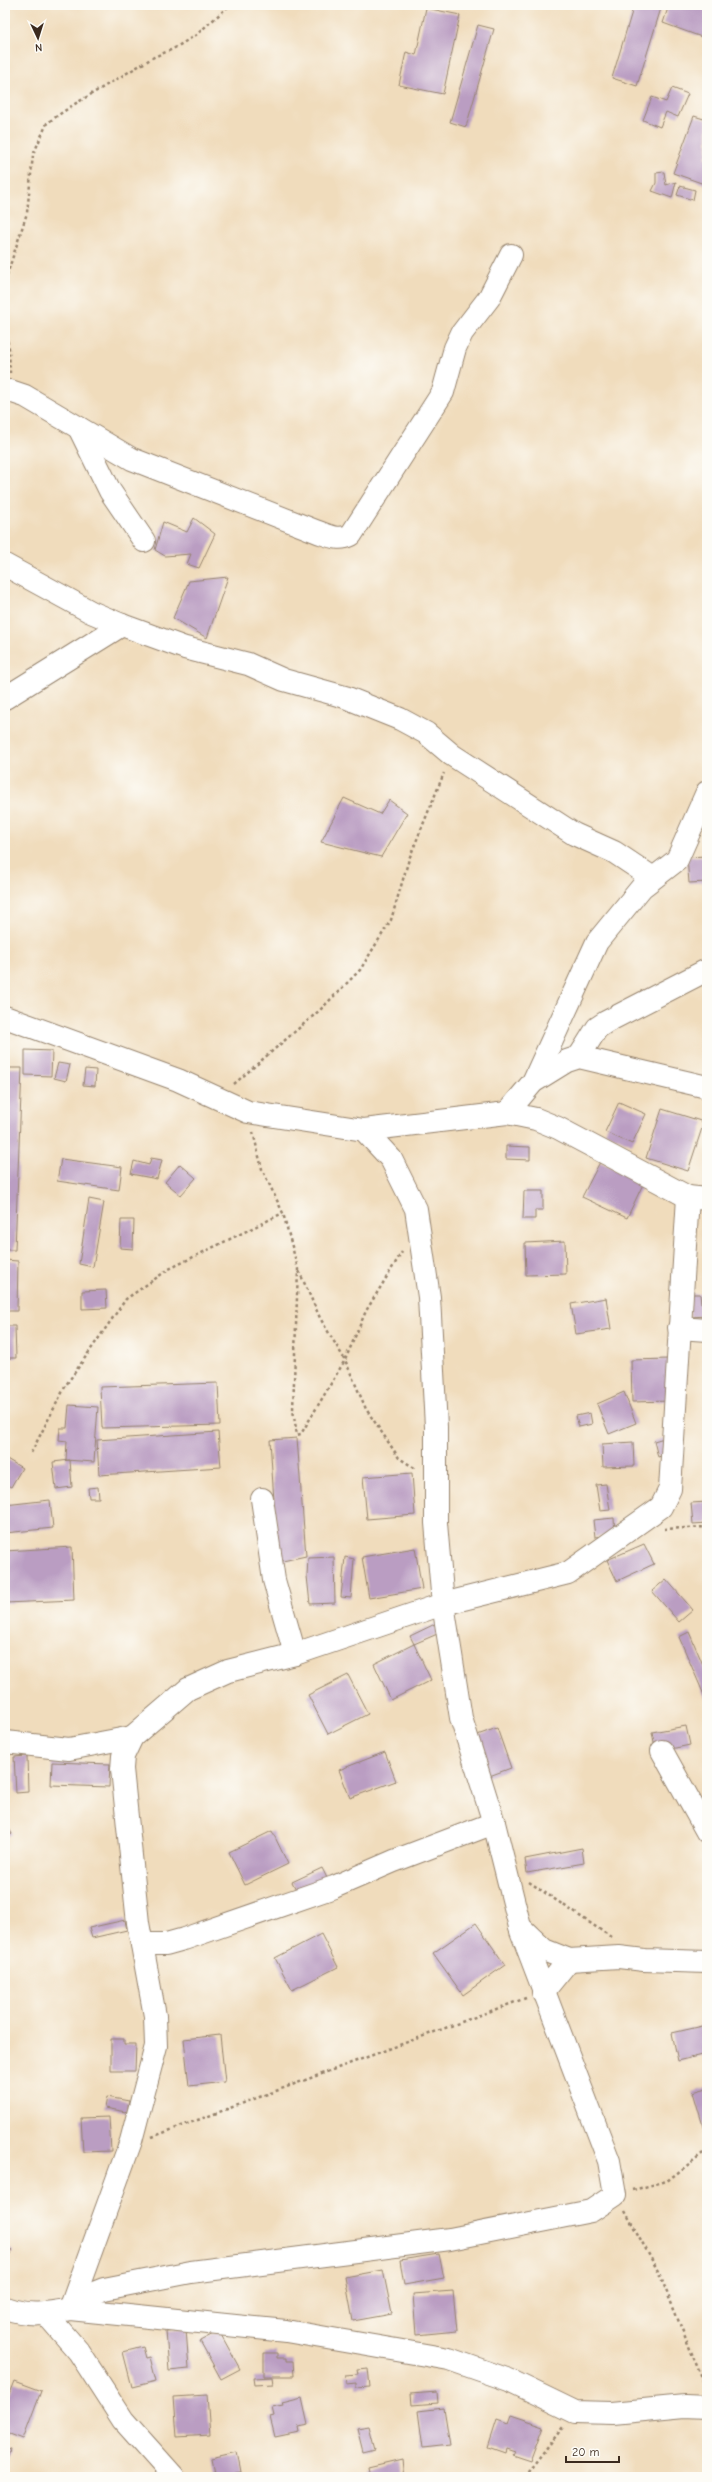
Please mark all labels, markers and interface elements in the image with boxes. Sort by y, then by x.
north arrow [18,18,58,58]
text: N [35,41,43,54]
scale bar [566,2438,619,2464]
text: 20 m [572,2445,600,2459]

